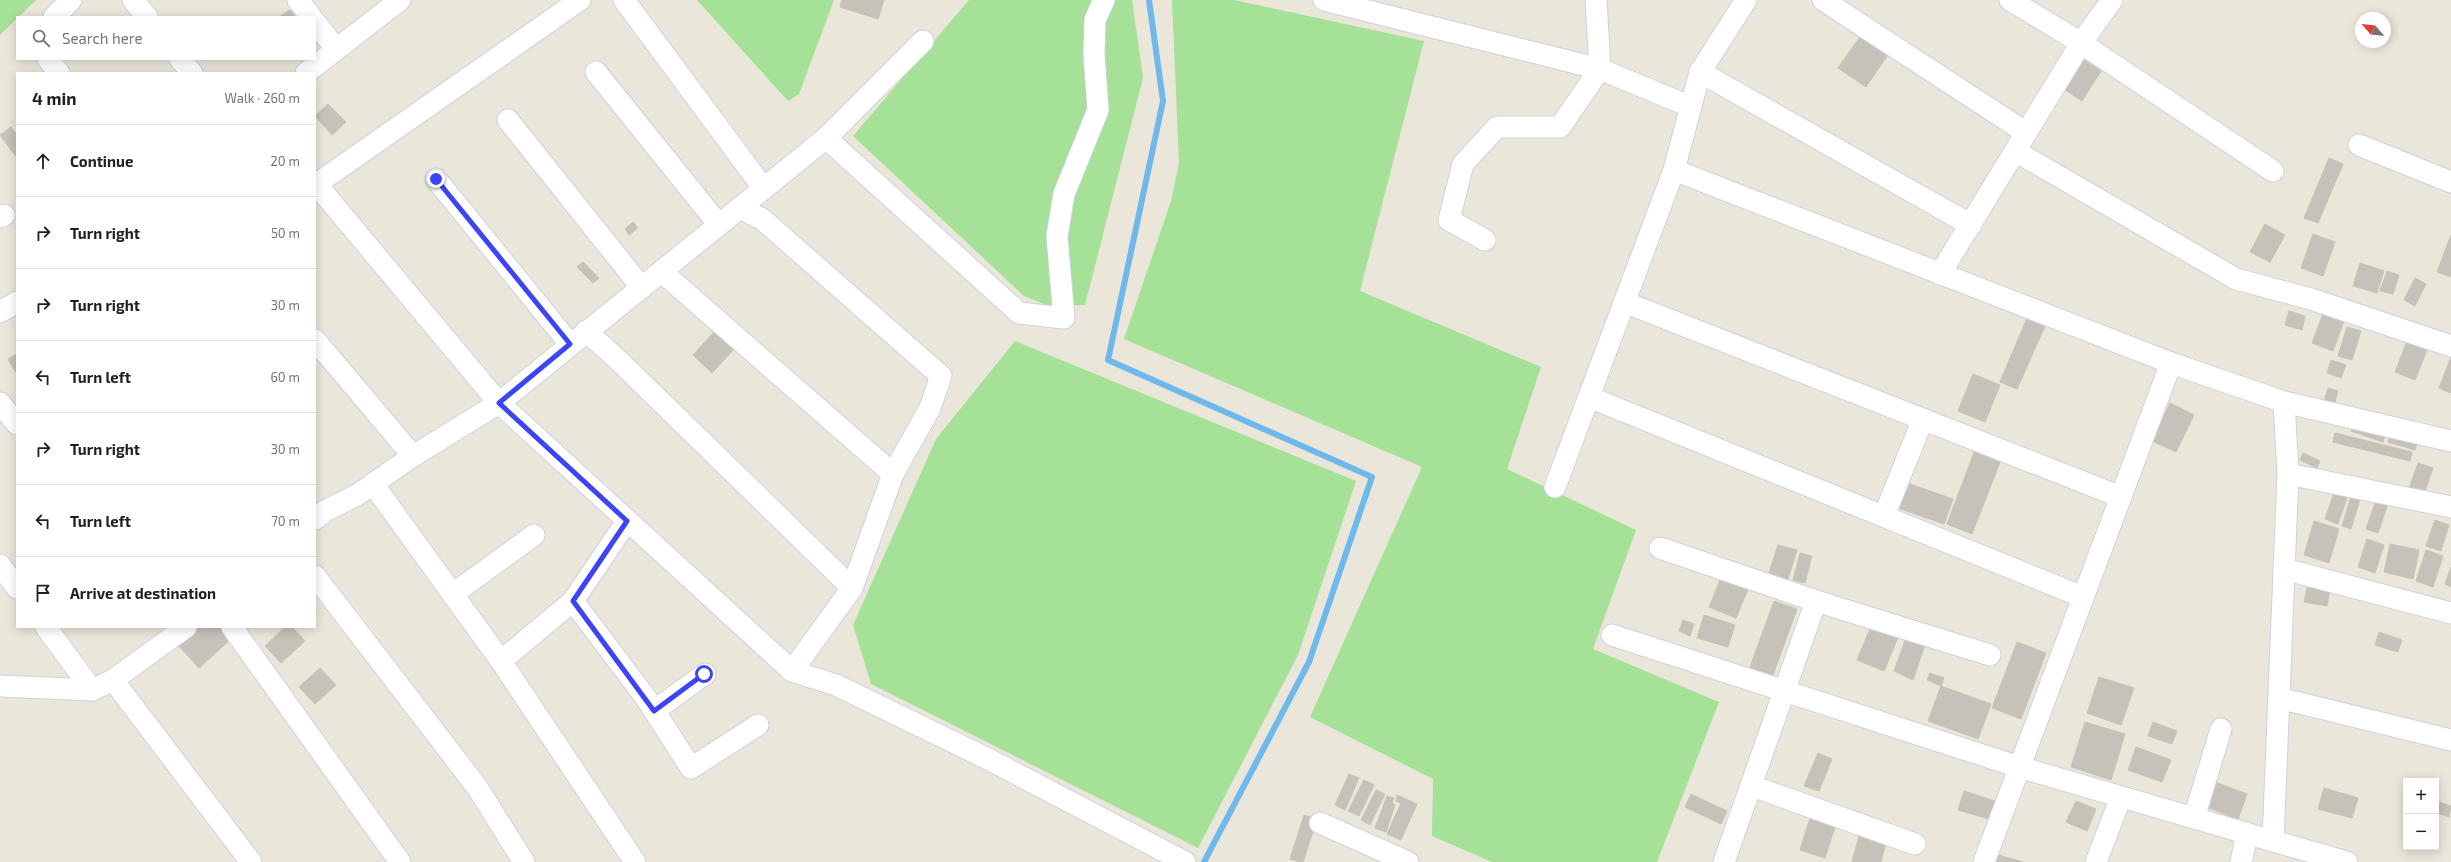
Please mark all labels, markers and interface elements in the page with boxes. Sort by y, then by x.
north arrow [2355,12,2391,48]
search box [16,16,316,60]
icon: search [30,27,52,49]
text: Search here [62,29,143,47]
text: 4 min [32,88,76,108]
text: Walk · 260 m [225,90,300,106]
icon: ahead [32,150,54,172]
text: Continue [70,152,133,170]
text: 20 m [271,153,300,169]
route end [427,170,445,188]
icon: right [32,222,54,244]
text: Turn right [70,224,140,242]
text: 50 m [271,225,300,241]
icon: right [32,294,54,316]
text: Turn right [70,296,140,314]
text: 30 m [271,297,300,313]
icon: left [32,366,54,388]
text: Turn left [70,368,131,386]
text: 60 m [270,369,300,385]
icon: right [32,438,54,460]
text: Turn right [70,440,140,458]
text: 30 m [271,441,300,457]
icon: left [32,510,54,532]
text: Turn left [70,512,131,530]
text: 70 m [271,513,300,529]
icon: arrive [32,582,54,604]
text: Arrive at destination [70,584,216,602]
route start [695,665,713,683]
map controls [2403,778,2439,850]
button: + [2403,778,2439,814]
button: − [2403,814,2439,850]

